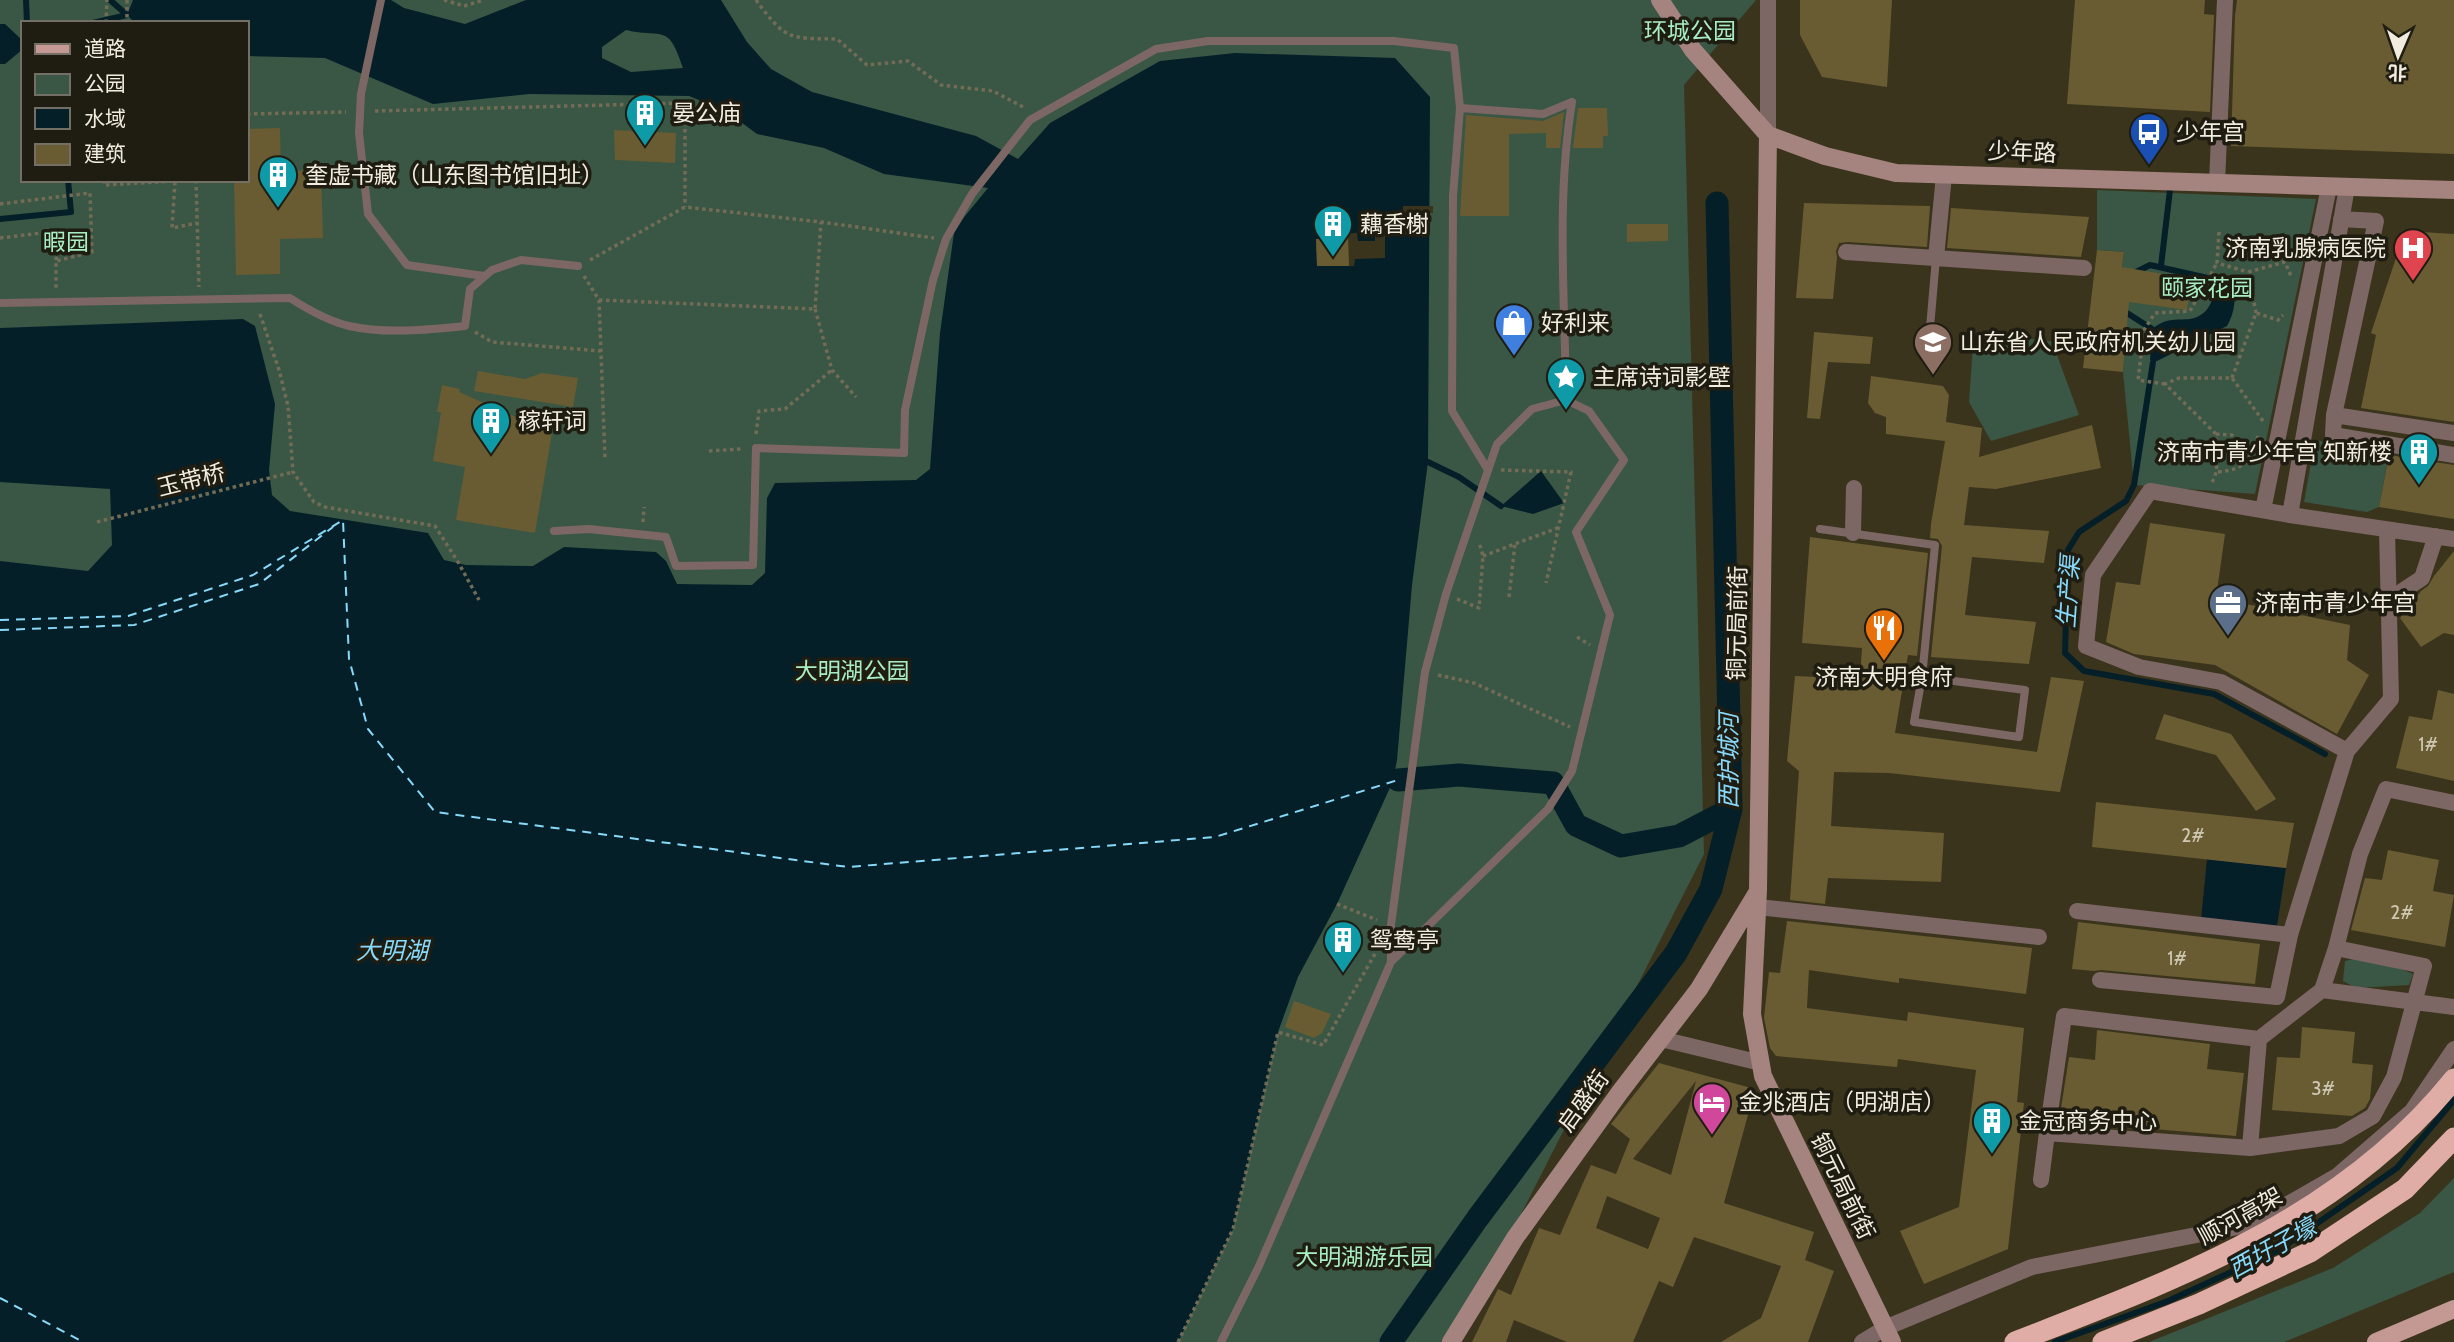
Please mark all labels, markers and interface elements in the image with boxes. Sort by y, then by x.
park label: 环城公园 [1644,17,1736,45]
legend [21,21,248,182]
north arrow [2363,21,2433,91]
text: 道路 [84,36,126,61]
text: 北 [2388,61,2407,84]
text: 公园 [84,71,126,96]
building icon: 晏公庙 [624,92,666,147]
place label: 晏公庙 [672,99,741,127]
text: 水域 [84,106,126,131]
bus stop icon: 少年宫 [2128,111,2170,166]
place label: 少年宫 [2176,118,2245,146]
street label: 少年路 [1987,137,2057,167]
text: 建筑 [84,141,126,166]
building icon: 奎虚书藏（山东图书馆旧址） [257,154,299,209]
place label: 奎虚书藏（山东图书馆旧址） [305,161,604,189]
building icon: 藕香榭 [1312,203,1354,258]
place label: 藕香榭 [1360,210,1429,238]
hospital icon: 济南乳腺病医院 [2392,227,2434,282]
park label: 暇园 [43,228,89,256]
place label: 济南乳腺病医院 [2225,234,2386,262]
park label: 颐家花园 [2161,274,2253,302]
shop icon: 好利来 [1493,302,1535,357]
place label: 好利来 [1541,309,1610,337]
school or university icon: 山东省人民政府机关幼儿园 [1912,321,1954,376]
place label: 山东省人民政府机关幼儿园 [1960,328,2236,356]
place icon: 主席诗词影壁 [1545,356,1587,411]
place label: 主席诗词影壁 [1593,363,1731,391]
building icon: 稼轩词 [470,400,512,455]
place label: 稼轩词 [518,407,587,435]
building icon: 济南市青少年宫 知新楼 [2398,431,2440,486]
place label: 济南市青少年宫 知新楼 [2157,438,2392,466]
street label: 玉带桥 [154,458,228,502]
water label: 生产渠 [2051,552,2085,629]
street label: 铜元局前街 [1722,565,1752,681]
office icon: 济南市青少年宫 [2207,582,2249,637]
place label: 济南市青少年宫 [2255,589,2416,617]
restaurant icon: 济南大明食府 [1863,607,1905,662]
park label: 大明湖公园 [795,657,910,685]
place label: 济南大明食府 [1815,663,1953,691]
water label: 西护城河 [1714,709,1743,809]
house number: 1# [2418,733,2438,756]
house number: 2# [2181,824,2205,847]
house number: 2# [2390,901,2414,924]
building icon: 鸳鸯亭 [1322,919,1364,974]
place label: 鸳鸯亭 [1370,926,1439,954]
water label: 大明湖 [356,936,432,965]
house number: 1# [2167,947,2187,970]
street label: 启盛街 [1551,1065,1615,1137]
house number: 3# [2311,1077,2335,1100]
hotel icon: 金兆酒店（明湖店） [1691,1081,1733,1136]
place label: 金兆酒店（明湖店） [1739,1088,1946,1116]
building icon: 金冠商务中心 [1971,1100,2013,1155]
place label: 金冠商务中心 [2019,1107,2157,1135]
street label: 铜元局前街 [1805,1128,1881,1244]
street label: 顺河高架 [2193,1181,2287,1251]
water label: 西圩子壕 [2223,1210,2325,1284]
park label: 大明湖游乐园 [1295,1243,1433,1271]

